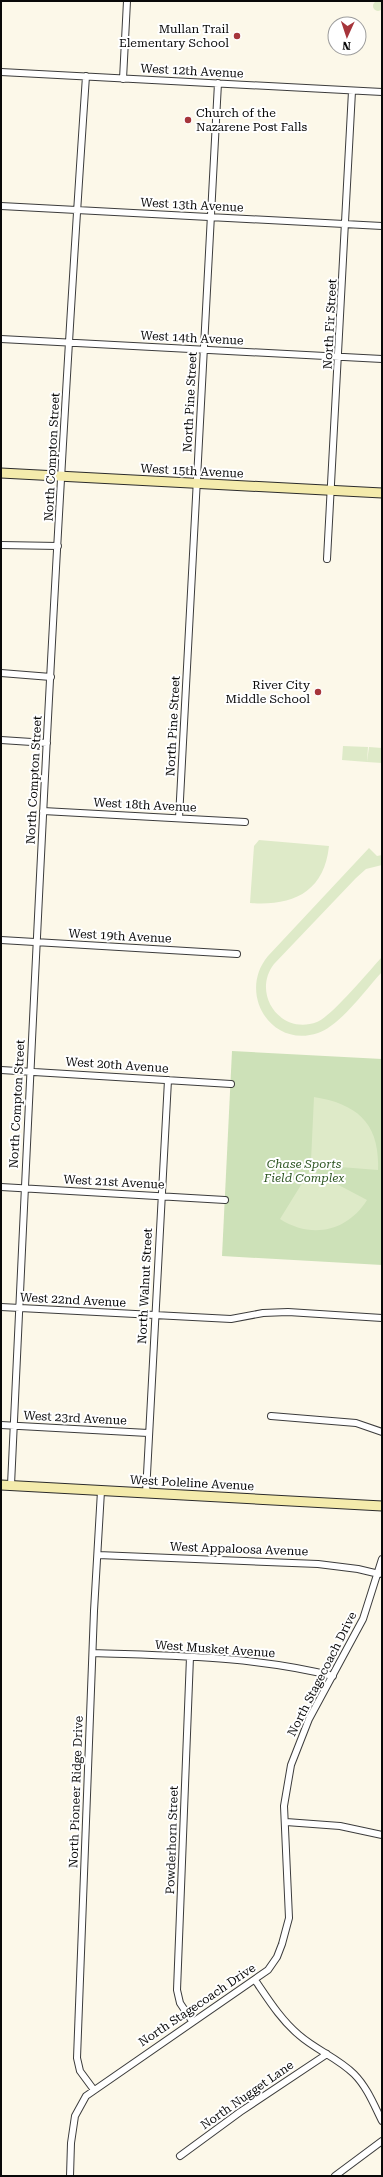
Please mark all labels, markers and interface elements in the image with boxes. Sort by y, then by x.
north arrow [327,16,367,56]
place label: Mullan Trail Elementary School [119,22,229,50]
marker: Mullan Trail Elementary School [232,31,242,41]
text: N [341,39,351,52]
street label: West 12th Avenue [140,61,244,81]
place label: Church of the Nazarene Post Falls [196,106,307,134]
marker: Church of the Nazarene Post Falls [183,115,193,125]
street label: West 13th Avenue [140,195,244,215]
street label: North Fir Street [321,278,339,370]
street label: West 14th Avenue [140,328,244,348]
street label: North Pine Street [180,351,200,453]
street label: North Compton Street [42,392,62,522]
street label: West 15th Avenue [140,461,244,481]
street label: North Pine Street [163,675,183,777]
place label: River City Middle School [225,678,311,706]
marker: River City Middle School [313,687,323,697]
street label: North Compton Street [24,715,44,845]
street label: West 18th Avenue [93,795,197,815]
street label: West 19th Avenue [68,926,172,946]
street label: North Compton Street [7,1039,27,1169]
street label: West 20th Avenue [65,1054,169,1076]
park label: Chase Sports Field Complex [263,1157,344,1185]
street label: West 21st Avenue [63,1172,165,1192]
street label: North Walnut Street [135,1227,155,1344]
street label: West 22nd Avenue [20,1290,127,1310]
street label: West 23rd Avenue [23,1408,127,1428]
street label: West Poleline Avenue [130,1473,255,1493]
street label: West Appaloosa Avenue [170,1540,309,1558]
street label: North Stagecoach Drive [284,1609,360,1739]
street label: West Musket Avenue [154,1638,276,1660]
street label: North Pioneer Ridge Drive [66,1715,86,1868]
street label: Powderhorn Street [163,1785,181,1895]
street label: North Stagecoach Drive [136,1960,258,2049]
street label: North Nugget Lane [198,2057,296,2132]

